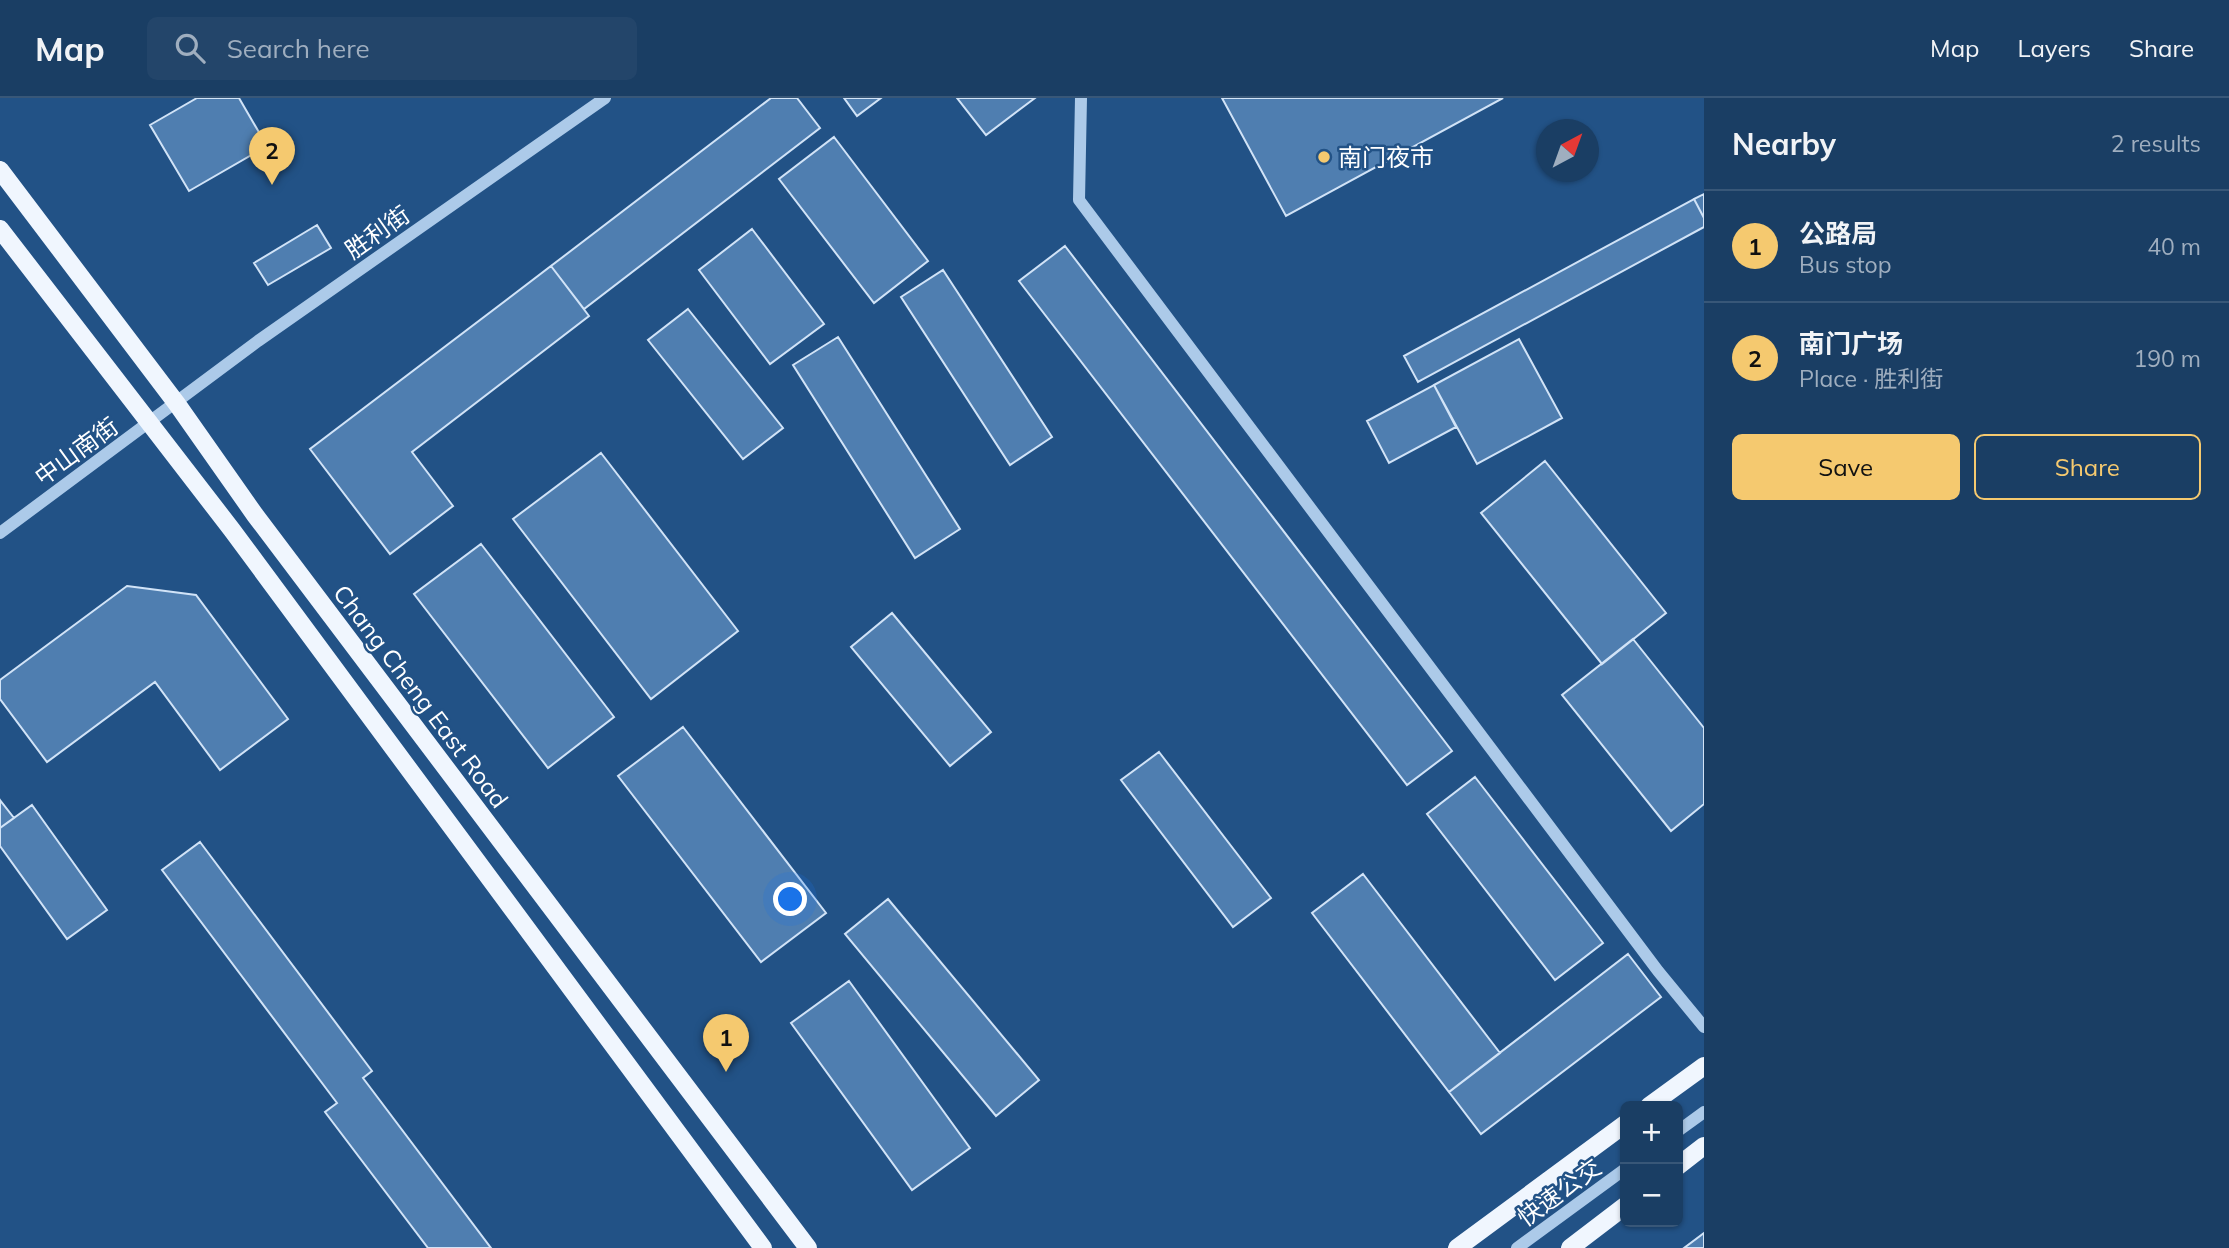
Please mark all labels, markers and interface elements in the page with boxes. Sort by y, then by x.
search box [147,17,637,80]
text: Map [35,28,105,69]
icon: search [171,29,209,67]
text: Search here [227,32,370,65]
text: Map [1930,33,1979,63]
text: Layers [2017,33,2091,63]
text: Share [2129,33,2194,63]
north arrow [1536,119,1599,182]
text: Nearby [1732,125,1836,163]
pin: 2 [249,127,295,185]
text: 2 results [2111,129,2201,158]
place label: 南门夜市 [1338,142,1434,172]
marker: 南门夜市 [1316,149,1332,165]
street label: 胜利街 [339,199,415,265]
text: 公路局 [1799,217,1877,250]
text: 1 [1748,232,1762,261]
text: 40 m [2147,232,2201,261]
text: Bus stop [1799,250,1891,279]
text: 南门广场 [1799,327,1903,360]
text: 2 [1748,344,1762,373]
text: 190 m [2133,344,2201,373]
text: Place · 胜利街 [1799,364,1943,393]
street label: 中山南街 [28,411,124,491]
button: Save [1732,434,1960,500]
button: Share [1974,434,2201,500]
street label: Chang Cheng East Road [327,579,515,813]
your location [773,882,807,916]
pin: 1 [703,1014,749,1072]
map controls [1620,1101,1683,1227]
button: + [1620,1101,1683,1164]
street label: 快速公交 [1511,1152,1607,1232]
button: − [1620,1164,1683,1227]

